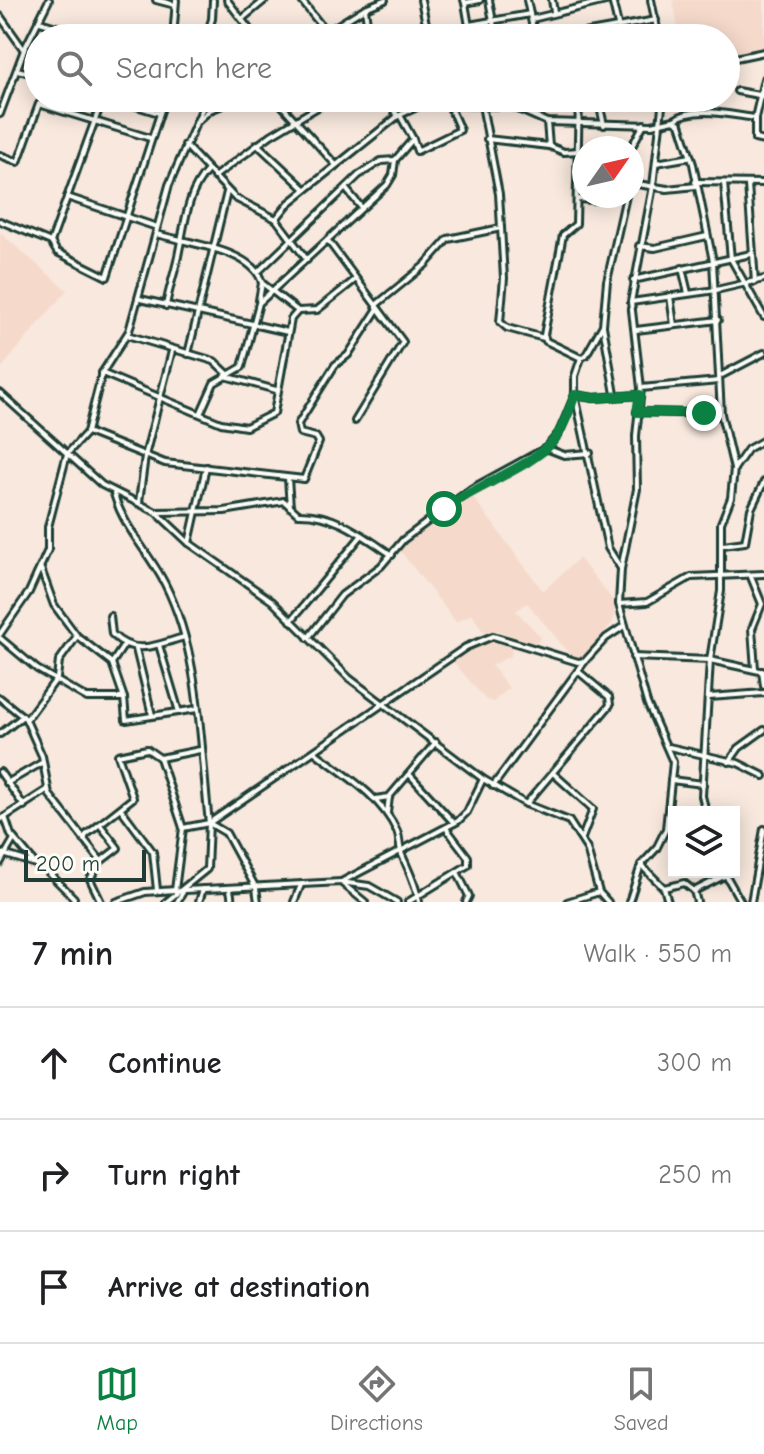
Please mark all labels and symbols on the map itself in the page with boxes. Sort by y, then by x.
north arrow [572,136,644,208]
route end [686,395,722,431]
route start [426,491,462,527]
scale bar [24,846,146,882]

